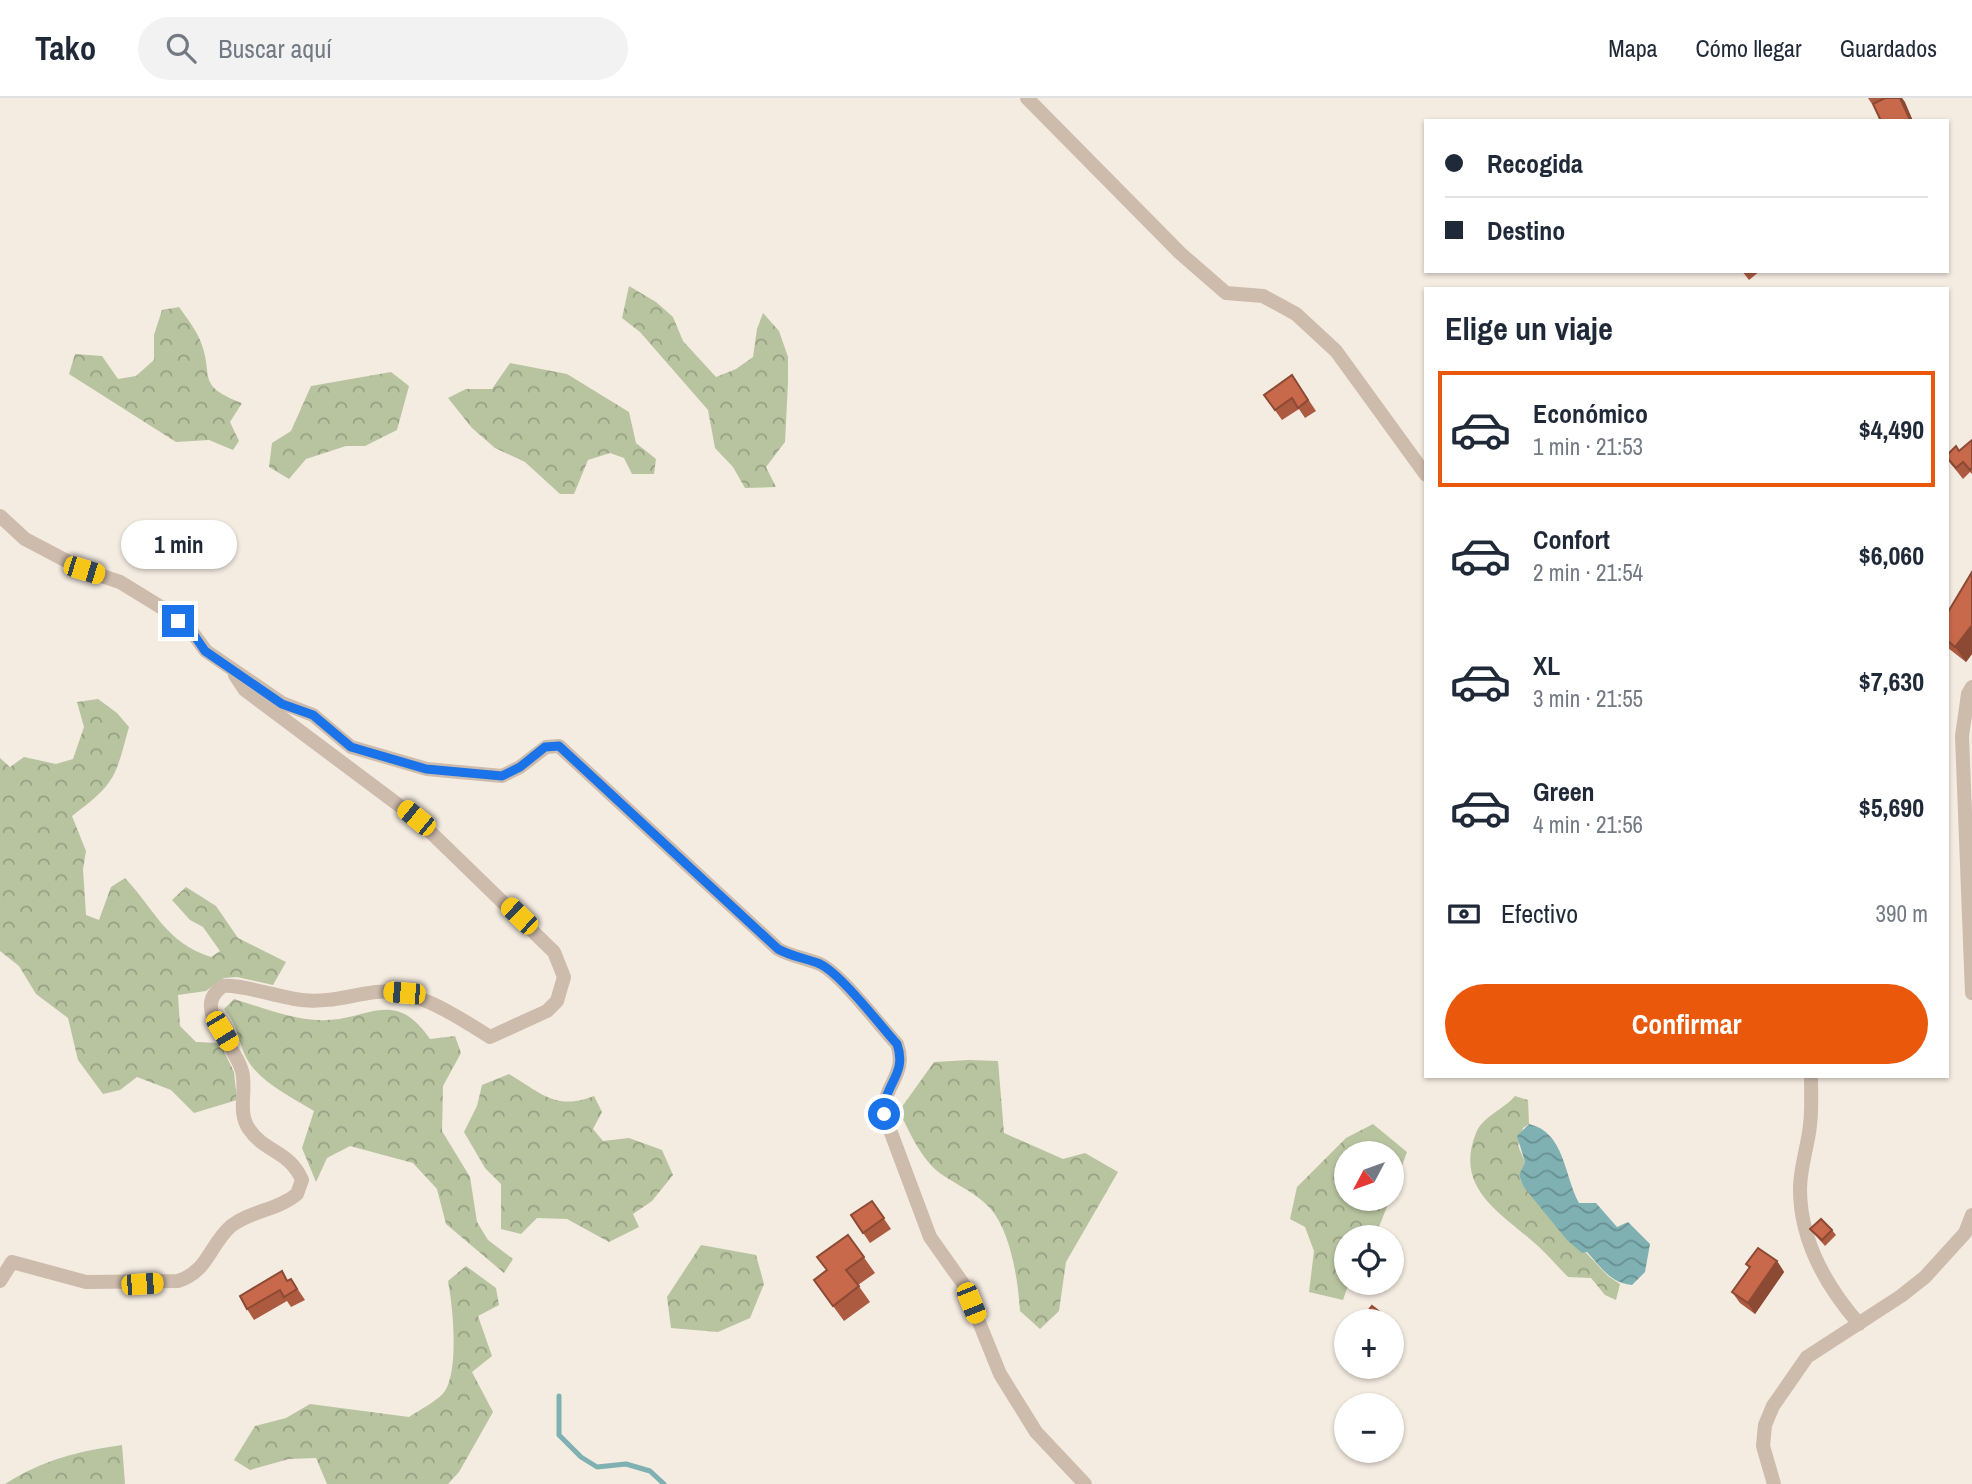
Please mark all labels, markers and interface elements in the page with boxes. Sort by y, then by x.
search box [138,17,628,80]
text: Tako [35,26,96,70]
icon: search [162,29,200,67]
text: Buscar aquí [218,31,332,66]
text: Mapa [1608,32,1658,64]
text: Cómo llegar [1696,32,1802,64]
text: Guardados [1840,32,1937,64]
text: Recogida [1487,146,1583,181]
text: Destino [1487,213,1565,248]
text: Elige un viaje [1445,307,1613,350]
text: Económico [1533,396,1648,431]
icon: car [1449,398,1512,461]
text: $4,490 [1859,412,1924,447]
text: 1 min · 21:53 [1533,431,1643,462]
callout: 1 min [120,519,236,568]
text: Confort [1533,522,1610,557]
icon: car [1449,524,1512,587]
text: 1 min [154,529,204,560]
text: $6,060 [1859,538,1924,573]
car [61,554,108,586]
text: 2 min · 21:54 [1533,557,1643,588]
route end [162,605,194,637]
text: XL [1533,648,1560,683]
icon: car [1449,650,1512,713]
text: $7,630 [1859,664,1924,699]
text: 3 min · 21:55 [1533,683,1643,714]
text: Green [1533,774,1595,809]
icon: car [1449,776,1512,839]
text: $5,690 [1859,790,1924,825]
car [394,797,439,839]
text: 4 min · 21:56 [1533,809,1643,840]
car [497,894,542,938]
icon: cash [1445,895,1483,933]
text: Efectivo [1501,896,1578,931]
text: 390 m [1876,898,1928,929]
car [383,981,426,1005]
button: Confirmar [1445,984,1928,1064]
car [203,1008,242,1054]
route start [868,1098,900,1130]
north arrow [1334,1141,1404,1211]
map controls [1334,1141,1404,1463]
button: locate [1334,1225,1404,1295]
car [121,1272,164,1296]
car [954,1280,989,1326]
button: + [1334,1309,1404,1379]
button: − [1334,1393,1404,1463]

